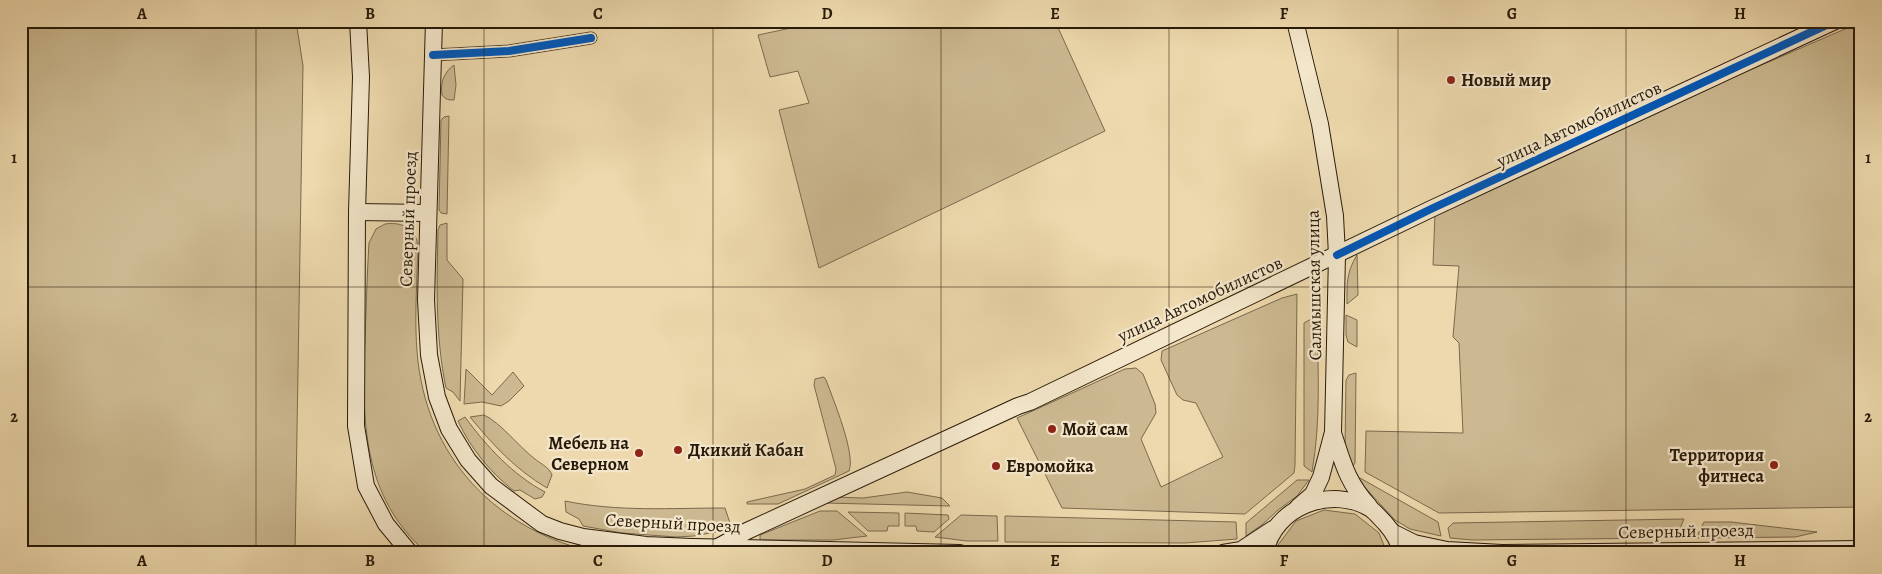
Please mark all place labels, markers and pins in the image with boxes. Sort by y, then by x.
place label: Новый мир [1461,68,1551,92]
marker: Новый мир [1445,74,1457,86]
place label: Мой сам [1062,417,1128,441]
marker: Мой сам [1046,423,1058,435]
place label: Мебель на Северном [548,431,629,476]
place label: Дкикий Кабан [688,438,804,462]
place label: Территория фитнеса [1670,443,1764,488]
marker: Дкикий Кабан [672,444,684,456]
marker: Мебель на Северном [633,447,645,459]
place label: Евромойка [1006,454,1094,478]
marker: Территория фитнеса [1768,459,1780,471]
marker: Евромойка [990,460,1002,472]

